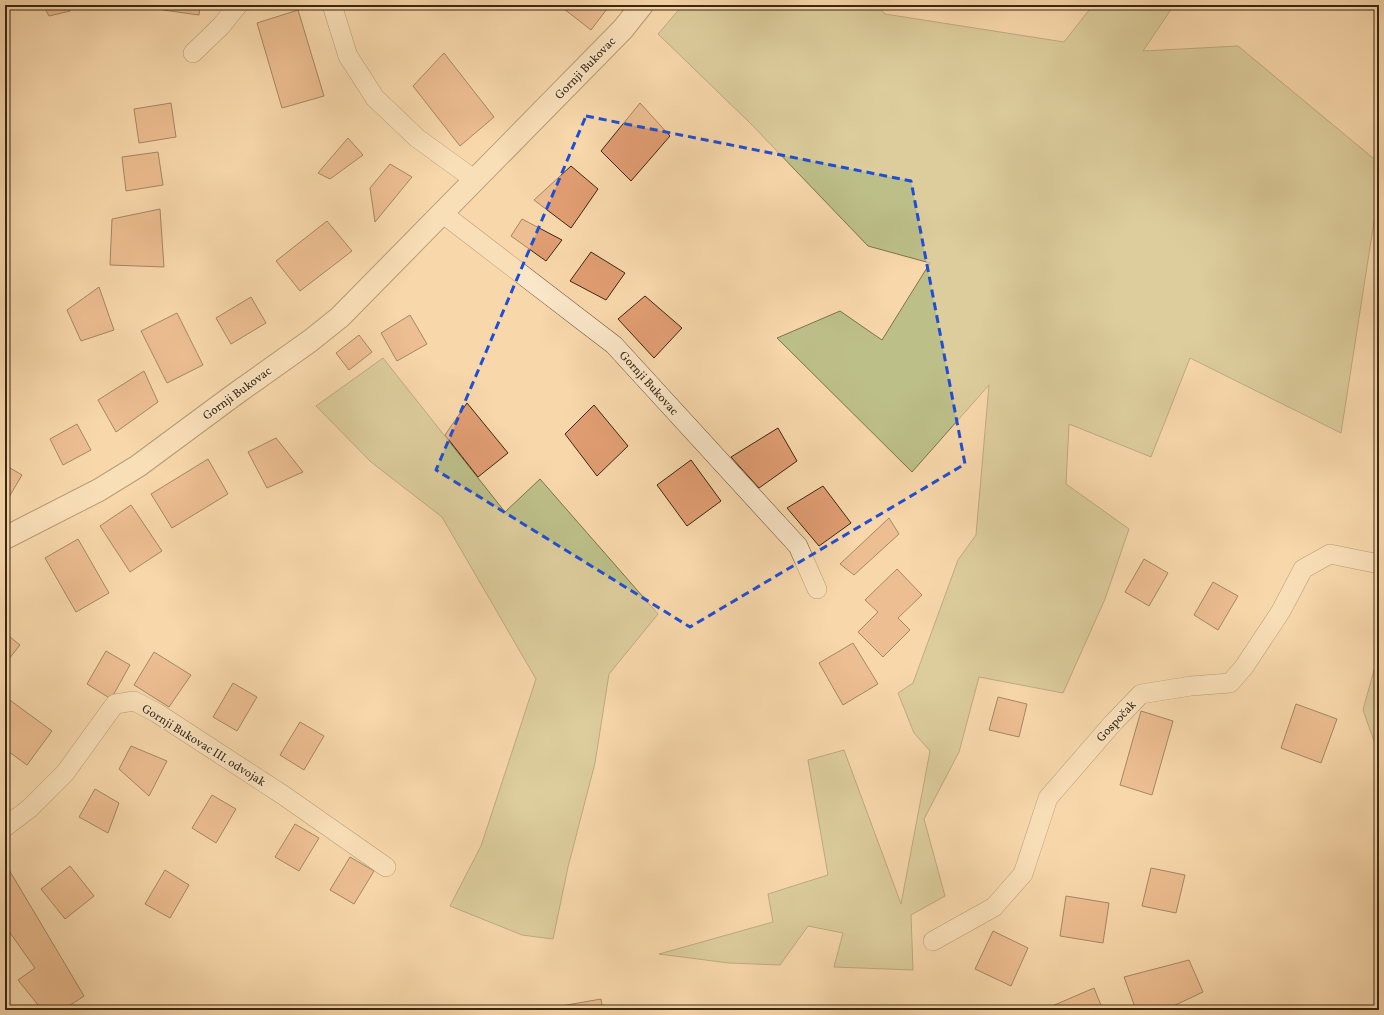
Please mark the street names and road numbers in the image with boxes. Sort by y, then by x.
street label: Gornji Bukovac [552,34,620,103]
street label: Gornji Bukovac [615,348,681,419]
street label: Gornji Bukovac [200,363,275,424]
street label: Gospočak [1093,697,1140,746]
street label: Gornji Bukovac III. odvojak [138,701,269,791]

